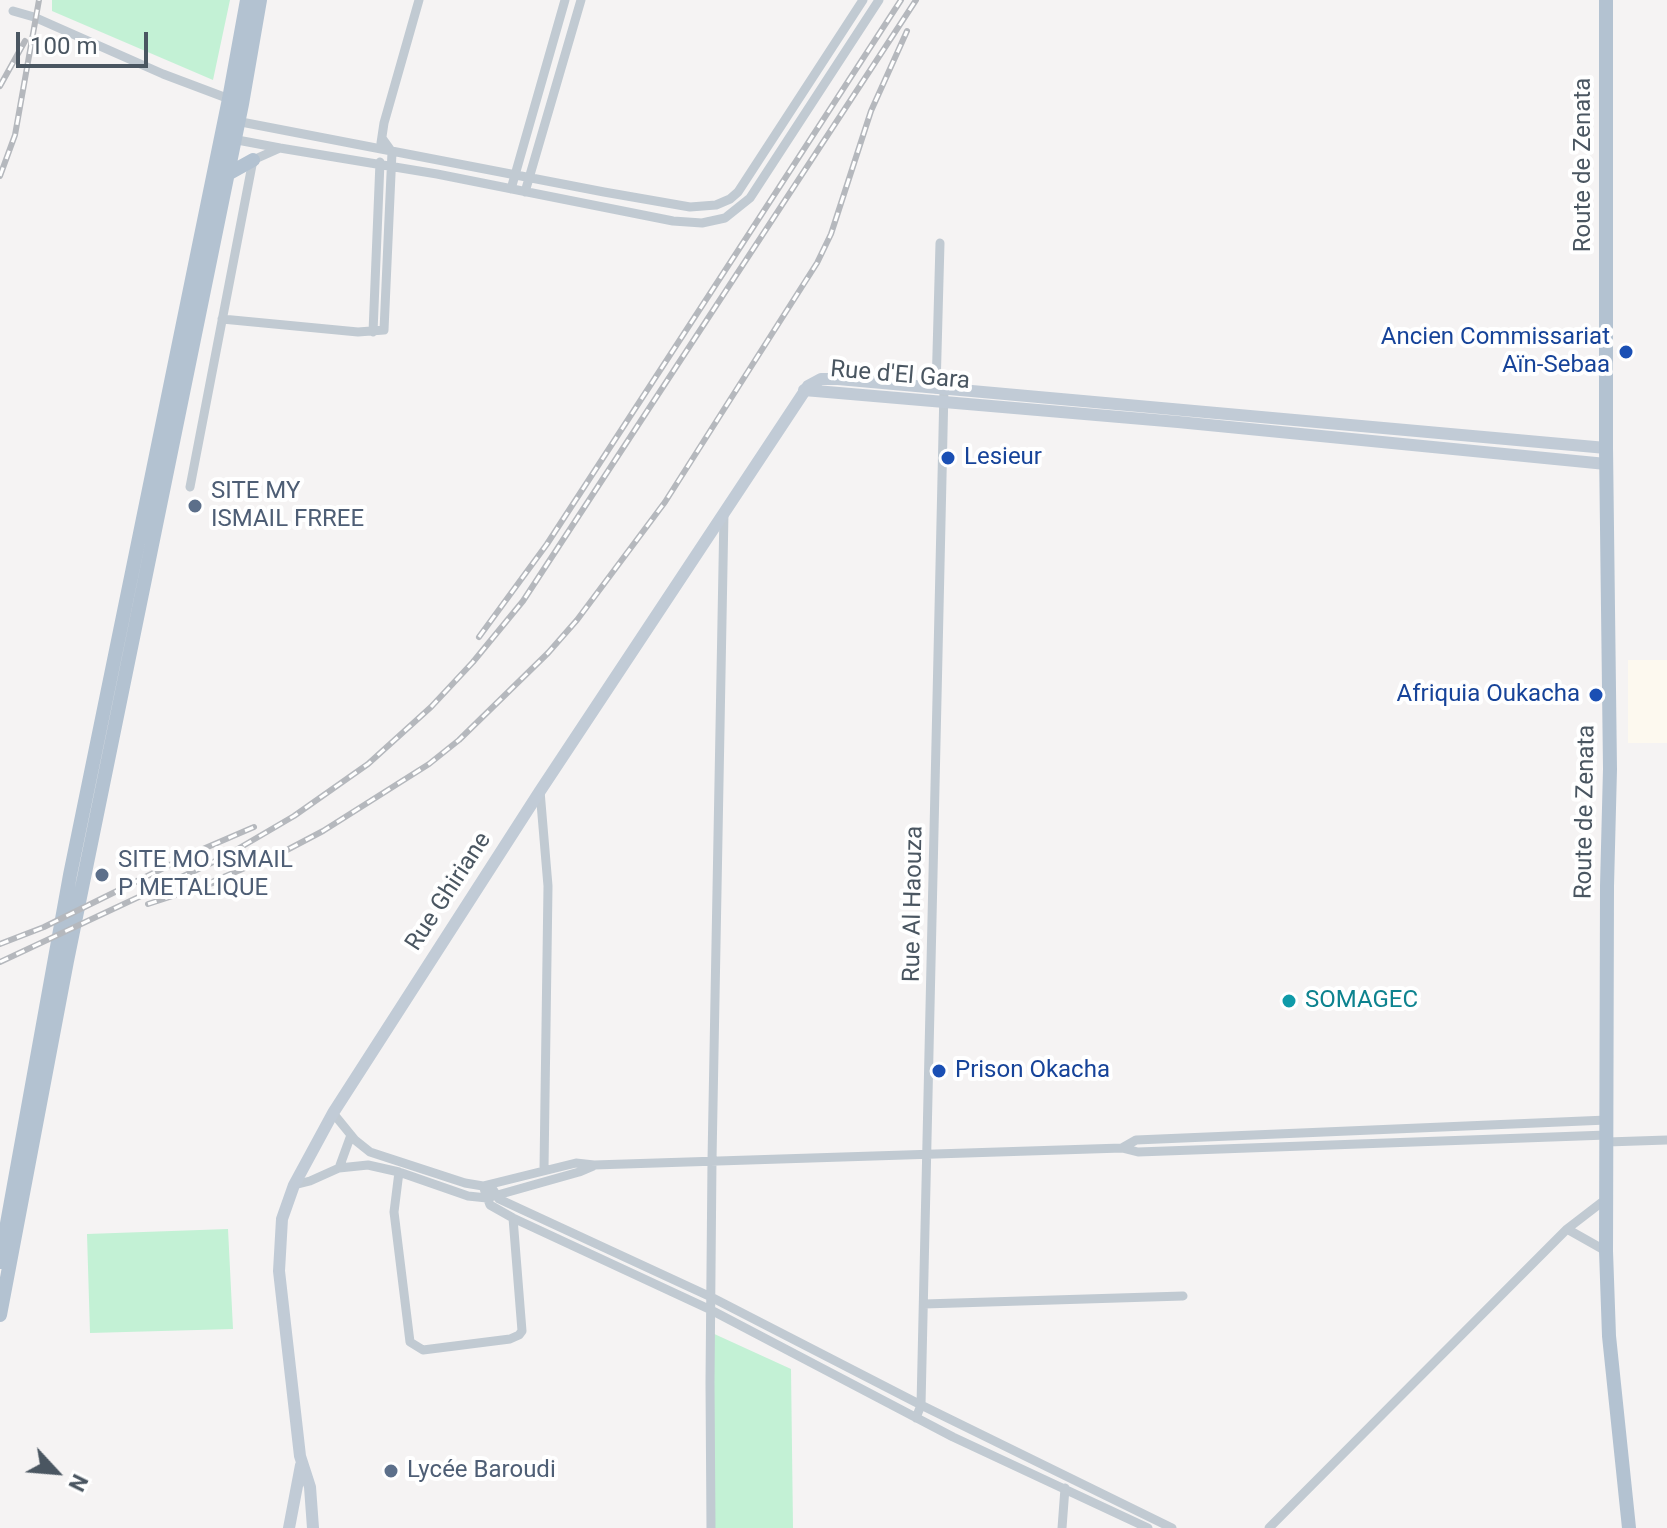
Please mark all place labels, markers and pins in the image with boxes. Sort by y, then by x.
place label: Ancien Commissariat Aïn-Sebaa [1381,324,1610,380]
marker: Ancien Commissariat Aïn-Sebaa [1617,343,1635,361]
place label: Lesieur [964,444,1042,472]
marker: Lesieur [939,449,957,467]
place label: SITE MY ISMAIL FRREE [211,478,364,534]
marker: SITE MY ISMAIL FRREE [186,497,204,515]
place label: Afriquia Oukacha [1397,681,1580,709]
marker: Afriquia Oukacha [1587,686,1605,704]
place label: SITE MO ISMAIL P METALIQUE [118,847,293,903]
marker: SITE MO ISMAIL P METALIQUE [93,866,111,884]
place label: SOMAGEC [1305,987,1418,1015]
marker: SOMAGEC [1280,992,1298,1010]
place label: Prison Okacha [955,1057,1110,1085]
marker: Prison Okacha [930,1062,948,1080]
place label: Lycée Baroudi [407,1457,556,1485]
marker: Lycée Baroudi [382,1462,400,1480]

